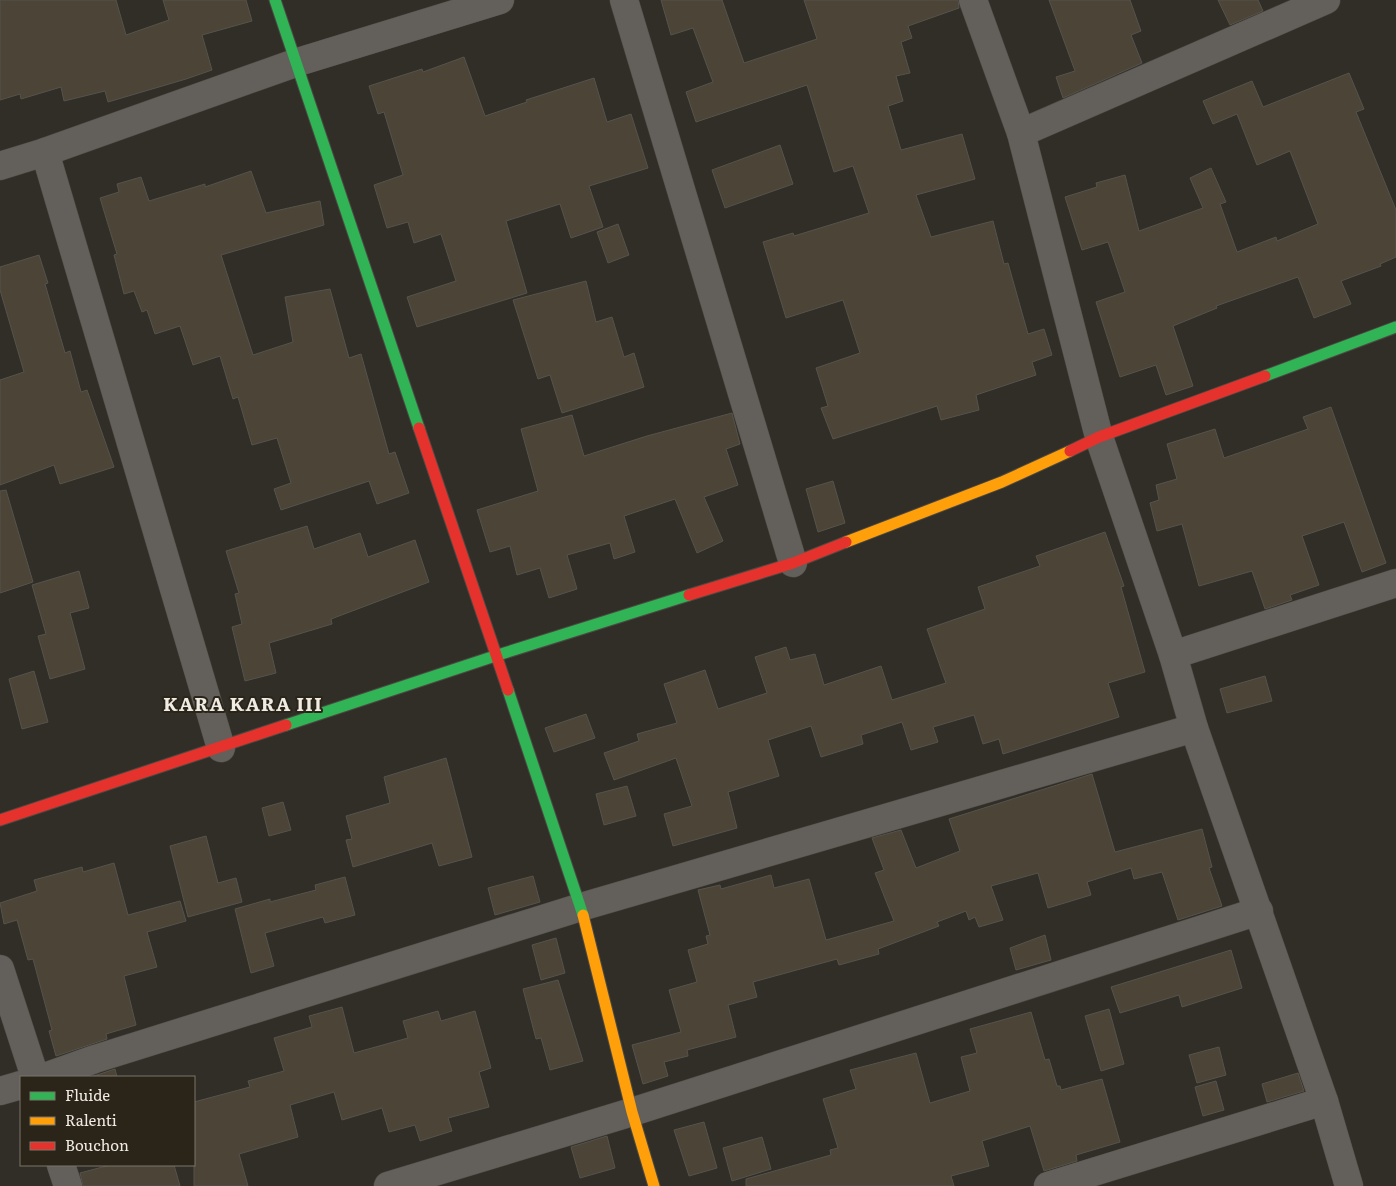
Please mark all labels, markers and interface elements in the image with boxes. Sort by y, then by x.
district label: KARA KARA III [163,689,323,717]
legend [20,1076,195,1166]
text: Fluide [65,1083,110,1106]
text: Ralenti [65,1108,117,1131]
text: Bouchon [65,1133,129,1156]

